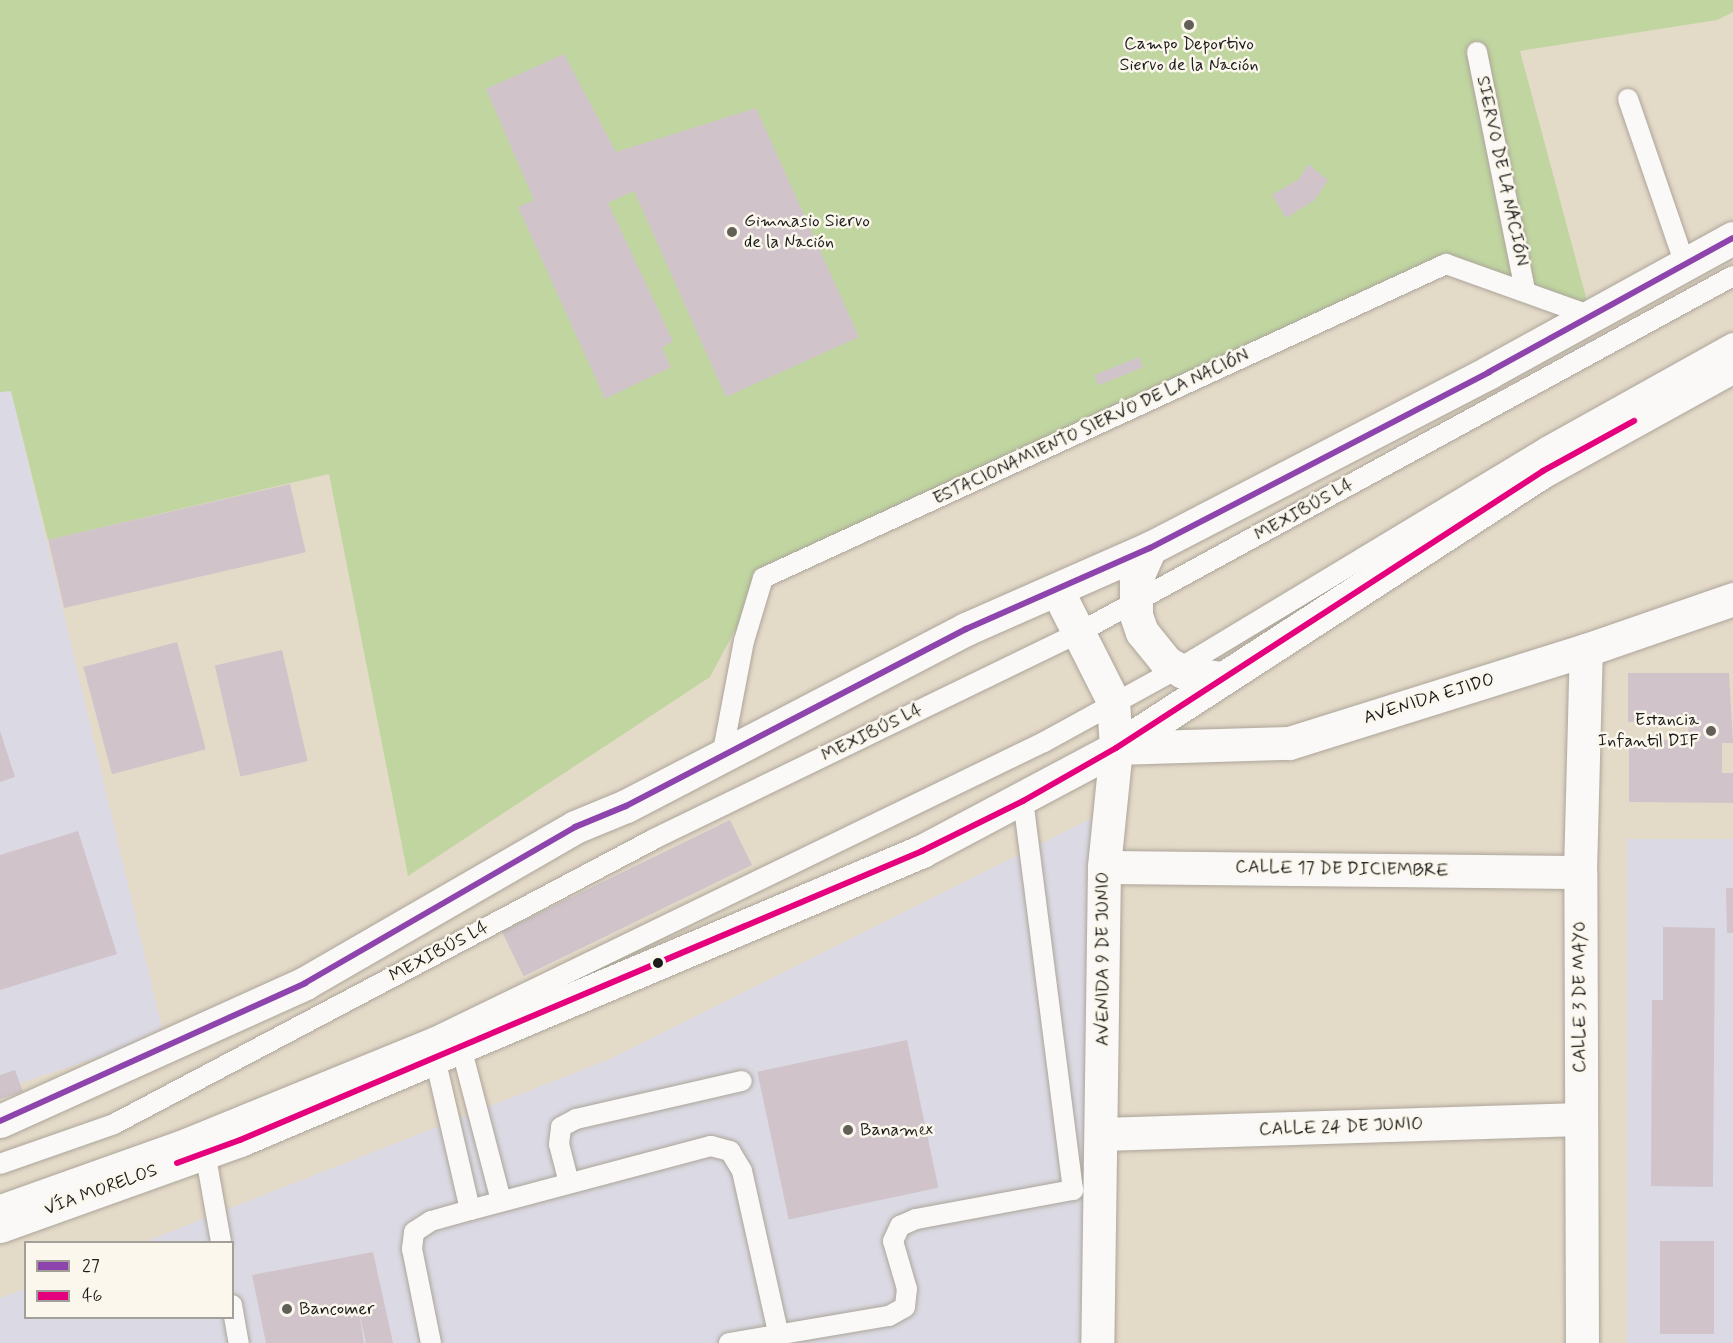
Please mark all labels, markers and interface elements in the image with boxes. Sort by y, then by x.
marker: Campo Deportivo Siervo de la Nación [1182,18,1196,32]
place label: Campo Deportivo Siervo de la Nación [1119,34,1259,76]
street label: SIERVO DE LA NACIÓN [1471,73,1533,269]
place label: Gimnasio Siervo de la Nación [744,211,869,254]
marker: Gimnasio Siervo de la Nación [725,225,739,239]
street label: ESTACIONAMIENTO SIERVO DE LA NACIÓN [924,341,1258,513]
street label: MEXIBÚS L4 [1250,474,1358,546]
street label: AVENIDA EJIDO [1360,669,1498,729]
street label: MEXIBÚS L4 [817,699,927,767]
place label: Estancia Infantil DIF [1597,710,1699,752]
marker: Estancia Infantil DIF [1704,724,1718,738]
street label: CALLE 17 DE DICIEMBRE [1236,856,1448,882]
street label: AVENIDA 9 DE JUNIO [1092,869,1114,1049]
street label: MEXIBÚS L4 [385,916,493,988]
street label: CALLE 3 DE MAYO [1569,921,1591,1073]
unlabelled marker [652,957,664,969]
street label: CALLE 24 DE JUNIO [1255,1113,1427,1141]
place label: Banamex [860,1119,933,1141]
marker: Banamex [841,1123,855,1137]
street label: VÍA MORELOS [41,1159,161,1221]
legend [24,1241,234,1319]
text: 27 [82,1254,100,1278]
text: 46 [82,1284,102,1308]
place label: Bancomer [299,1298,374,1320]
marker: Bancomer [280,1302,294,1316]

